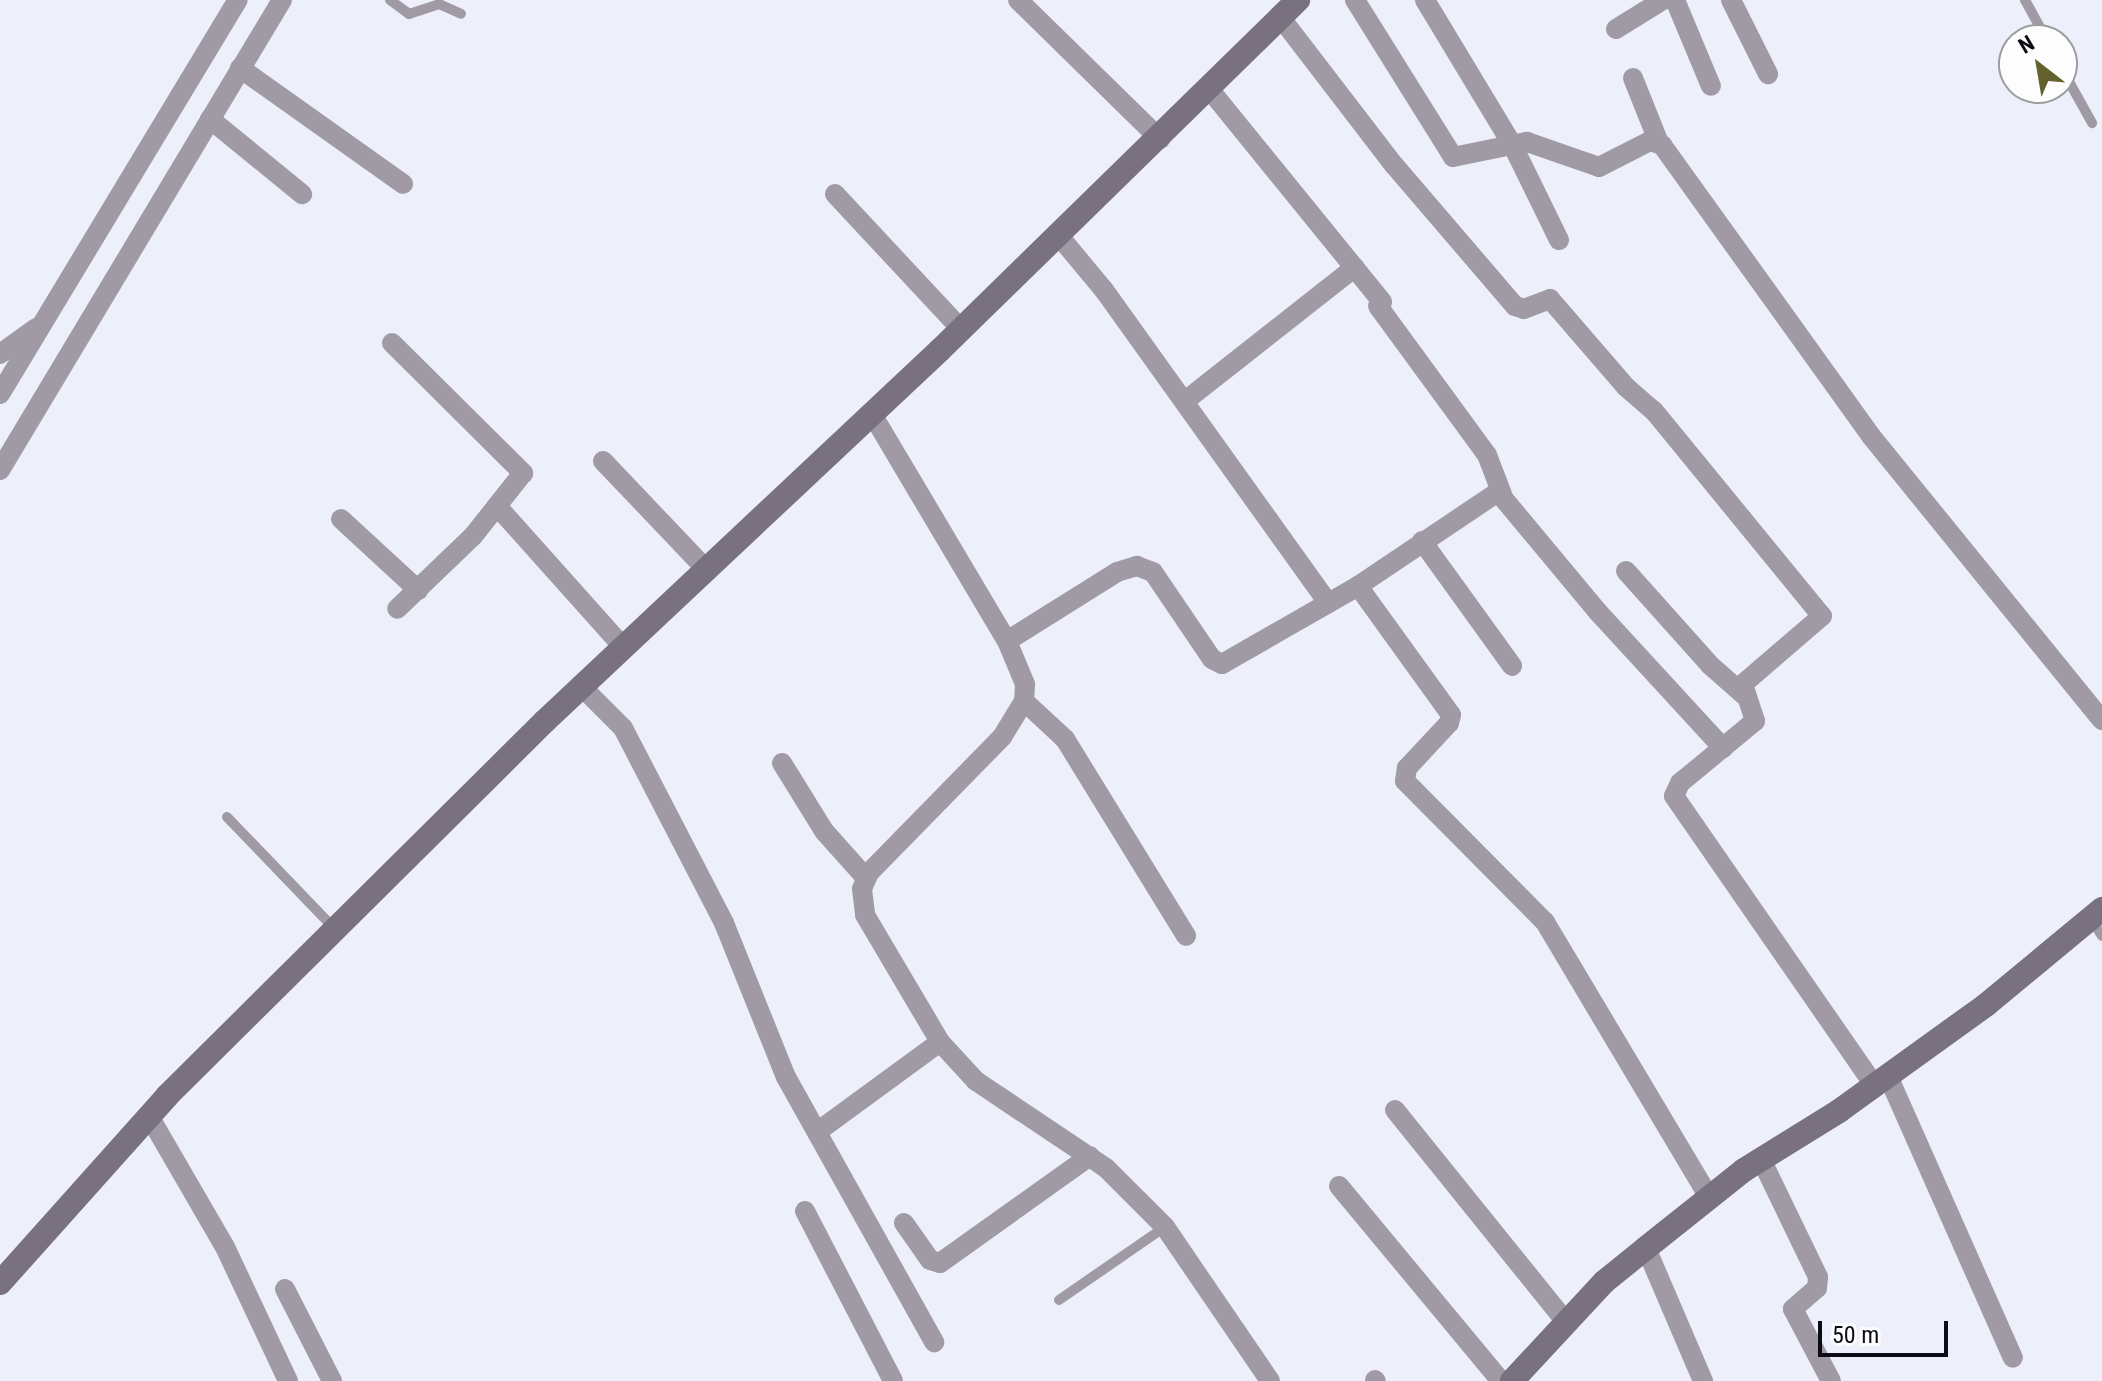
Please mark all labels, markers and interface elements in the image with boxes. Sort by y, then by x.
north arrow [1998,24,2078,104]
text: N [2014,31,2039,59]
scale bar [1822,1305,1952,1355]
text: 50 m [1832,1321,1879,1349]

